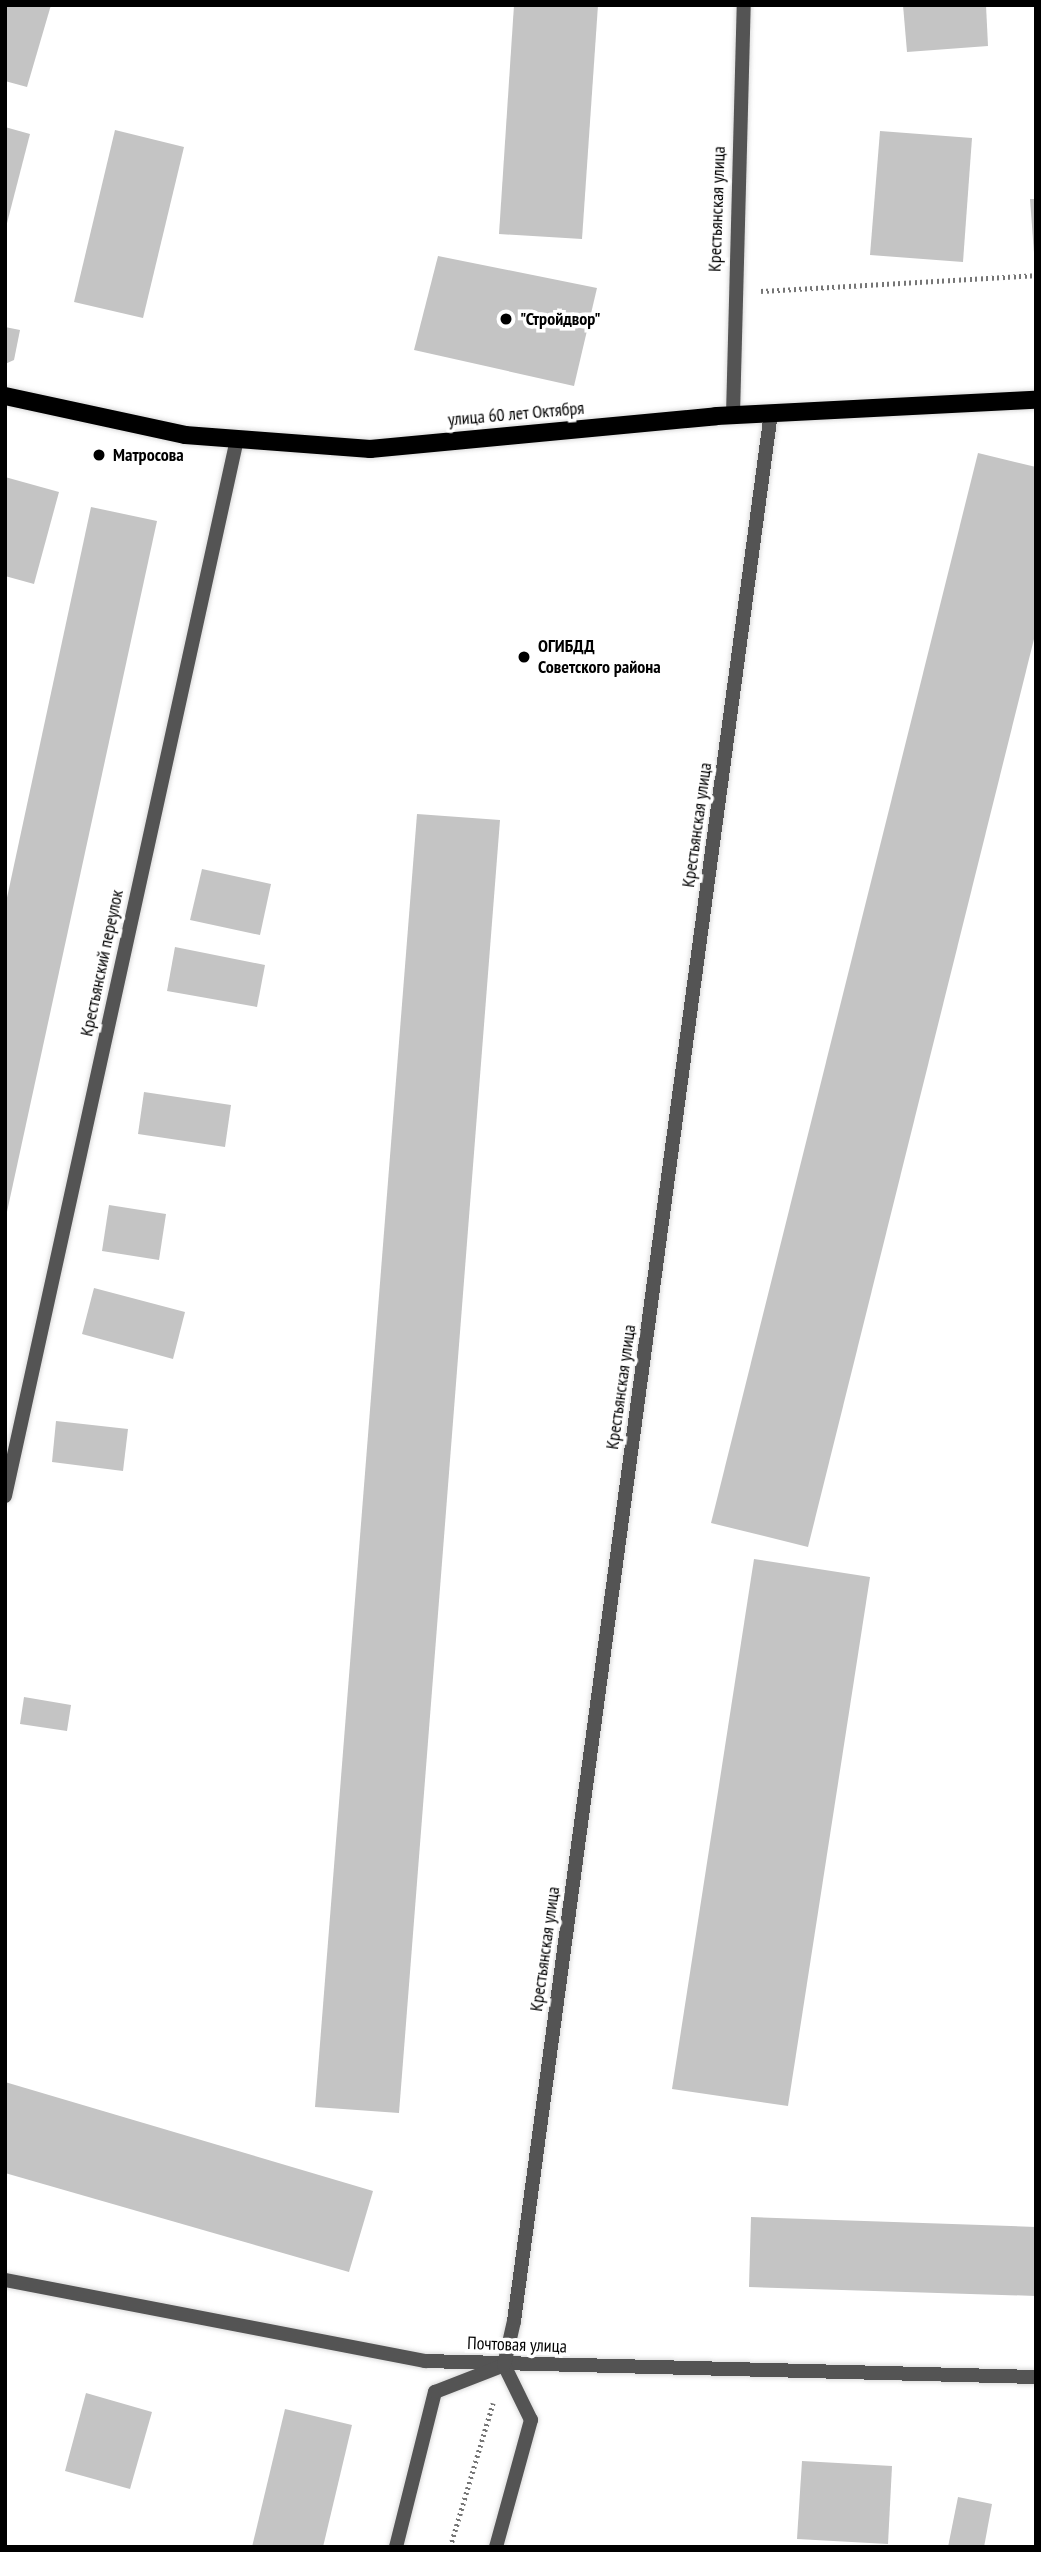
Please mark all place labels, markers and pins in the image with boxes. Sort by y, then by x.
place label: "Стройдвор" [520,308,601,330]
marker: "Стройдвор" [498,311,514,327]
place label: Матросова [113,444,184,466]
marker: Матросова [91,447,107,463]
place label: ОГИБДД Советского района [538,636,661,678]
marker: ОГИБДД Советского района [516,649,532,665]

